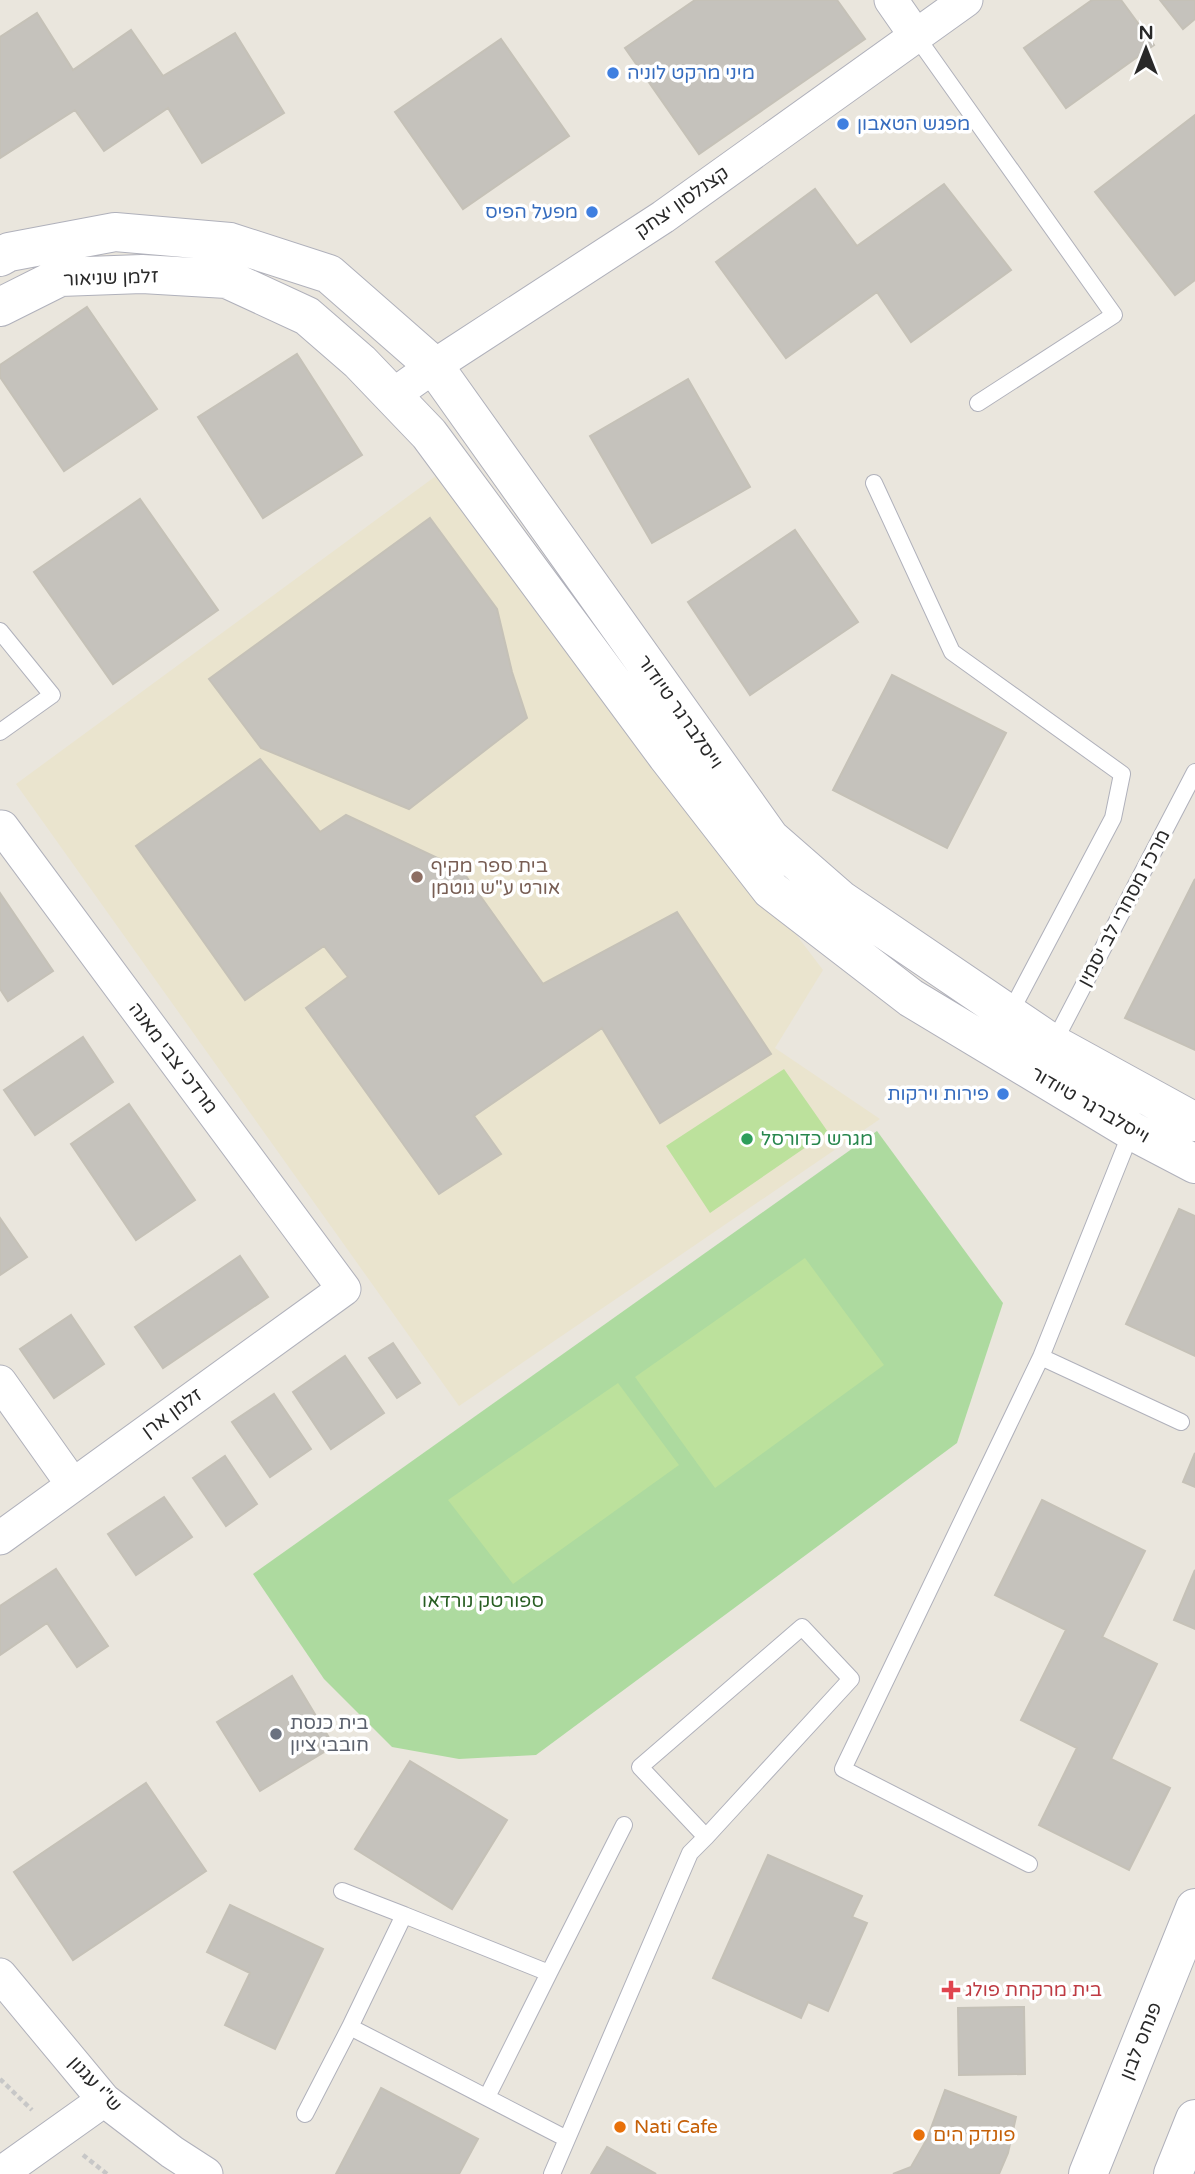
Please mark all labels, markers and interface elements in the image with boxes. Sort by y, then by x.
north arrow [1111,14,1181,84]
text: N [1138,22,1154,44]
place label: מיני מרקט לוניה [627,62,755,84]
marker: מיני מרקט לוניה [605,65,621,81]
place label: מפגש הטאבון [857,113,970,135]
marker: מפגש הטאבון [835,116,851,132]
street label: קצנלסון יצחק [631,162,733,242]
place label: מפעל הפיס [485,201,578,223]
marker: מפעל הפיס [584,204,600,220]
street label: זלמן שניאור [63,265,159,291]
street label: וייסלברגר טיודור [633,651,727,773]
street label: מרכז מסחרי לב יסמין [1073,826,1175,990]
place label: בית ספר מקיף אורט ע"ש גוטמן [431,855,560,899]
marker: בית ספר מקיף אורט ע"ש גוטמן [409,869,425,885]
street label: מרדכי צבי מאנה [124,998,222,1118]
street label: וייסלברגר טיודור [1027,1062,1153,1148]
place label: פירות וירקות [887,1083,989,1105]
marker: פירות וירקות [995,1086,1011,1102]
place label: מגרש כדורסל [761,1128,873,1150]
marker: מגרש כדורסל [739,1131,755,1147]
street label: זלמן ארן [137,1384,207,1442]
park label: ספורטק נורדאו [422,1590,544,1612]
place label: בית כנסת חובבי ציון [290,1712,369,1756]
marker: בית כנסת חובבי ציון [268,1726,284,1742]
place label: בית מרקחת פולג [965,1979,1102,2001]
marker: בית מרקחת פולג [943,1982,959,1998]
street label: פנחס לבון [1116,1999,1166,2083]
street label: ש"י עגנון [64,2052,126,2116]
place label: Nati Cafe [634,2116,718,2138]
marker: Nati Cafe [612,2119,628,2135]
place label: פונדק הים [933,2124,1015,2146]
marker: פונדק הים [911,2127,927,2143]

